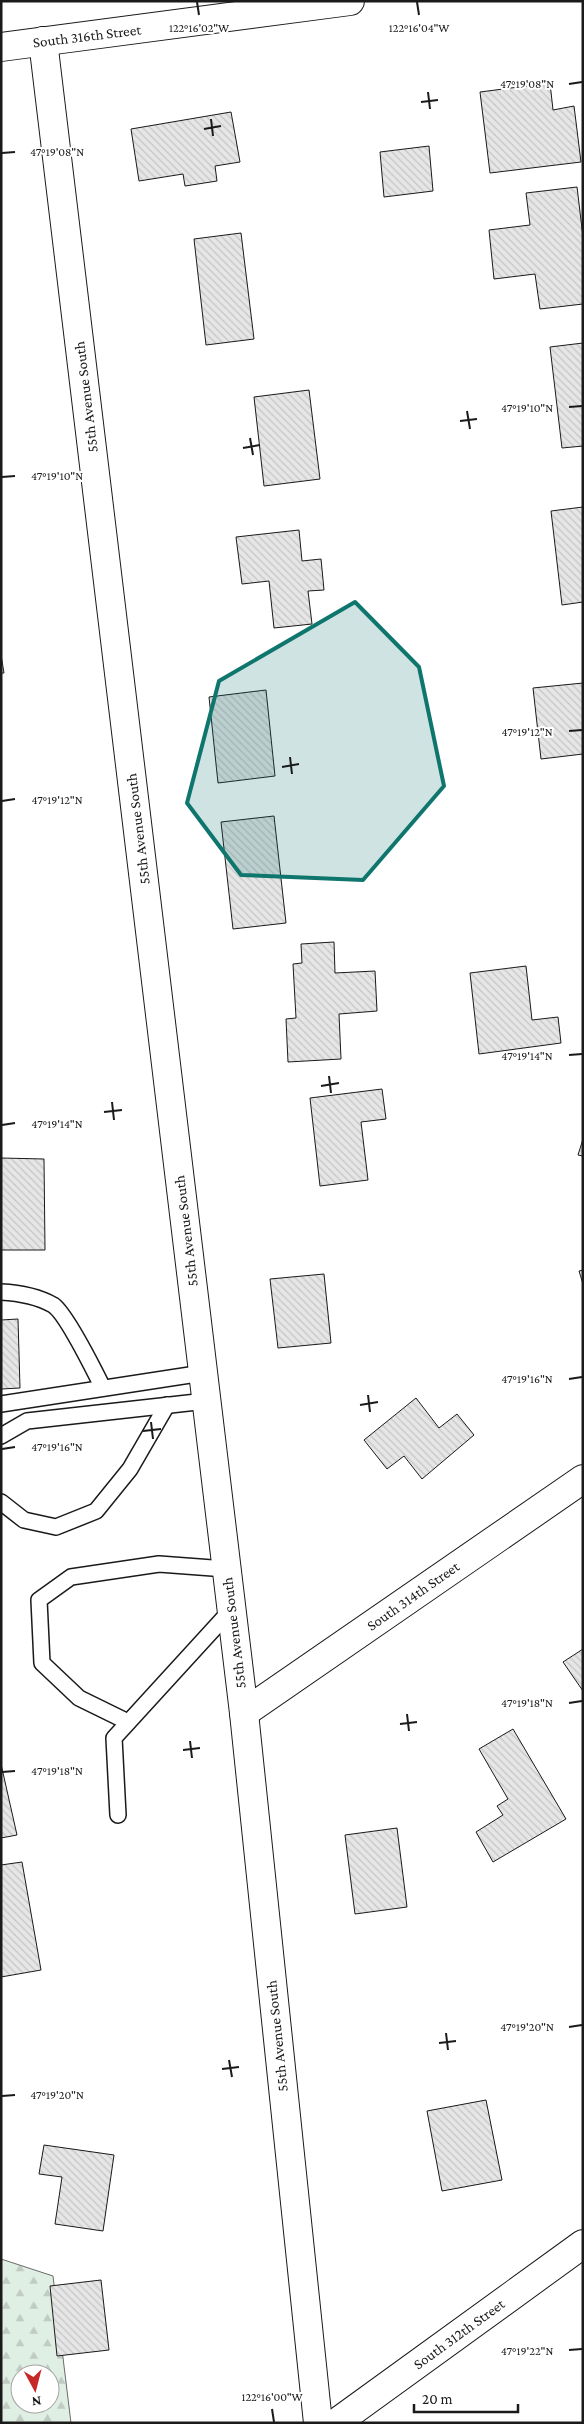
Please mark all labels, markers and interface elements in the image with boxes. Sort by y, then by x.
street label: South 316th Street [32,21,143,51]
text: 122°16'02"W [169,21,229,35]
text: 122°16'04"W [389,21,449,35]
text: 47°19'08"N [500,77,554,91]
text: 47°19'08"N [30,145,84,159]
street label: 55th Avenue South [71,340,101,454]
text: 47°19'10"N [501,401,553,415]
text: 47°19'10"N [31,469,83,483]
text: 47°19'12"N [501,725,553,739]
street label: 55th Avenue South [123,772,153,886]
text: 47°19'12"N [31,793,83,807]
text: 47°19'14"N [501,1049,553,1063]
text: 47°19'14"N [31,1117,83,1131]
street label: 55th Avenue South [171,1174,201,1288]
text: 47°19'16"N [501,1372,553,1386]
text: 47°19'16"N [31,1440,83,1454]
street label: South 314th Street [364,1558,463,1634]
street label: 55th Avenue South [219,1576,249,1690]
text: 47°19'18"N [501,1696,553,1710]
text: 47°19'18"N [31,1764,83,1778]
street label: 55th Avenue South [263,1979,291,2093]
text: 47°19'20"N [500,2020,554,2034]
text: 47°19'20"N [30,2088,84,2102]
street label: South 312th Street [410,2295,508,2372]
text: 47°19'22"N [501,2344,553,2358]
north arrow [10,2364,60,2414]
scale bar [414,2382,518,2414]
text: 122°16'00"W [241,2390,303,2404]
text: 20 m [422,2391,453,2407]
text: N [30,2393,42,2410]

